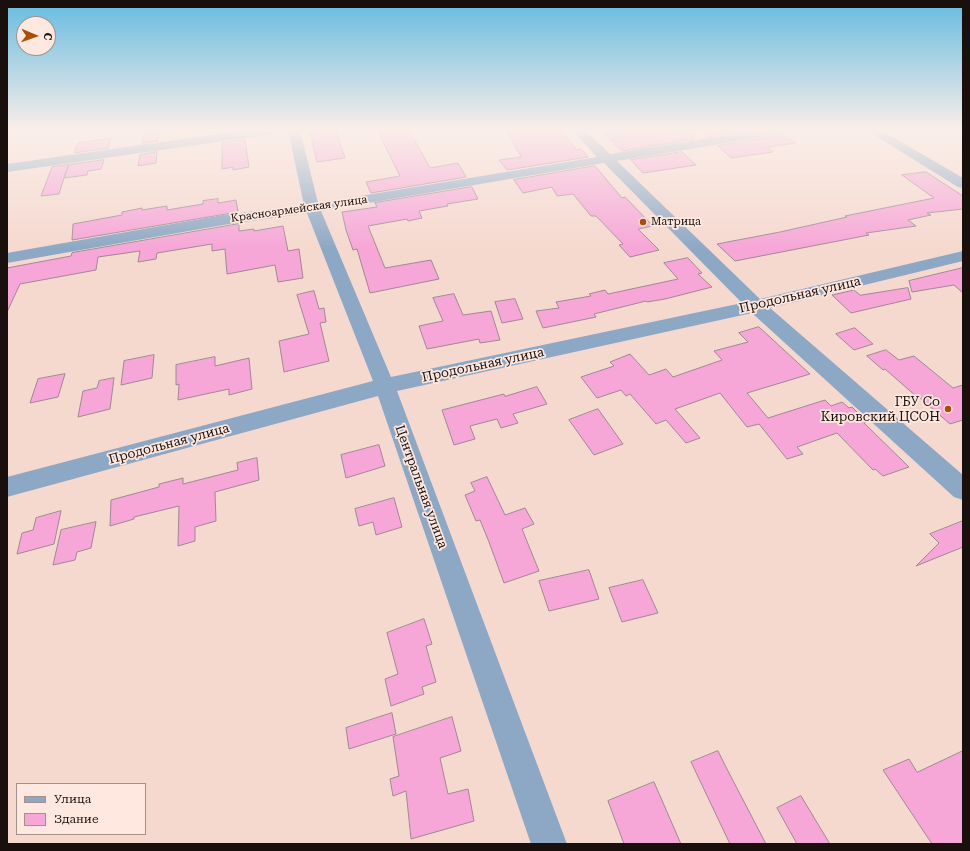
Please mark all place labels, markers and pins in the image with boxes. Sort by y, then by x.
place label: Матрица [651,215,701,229]
marker: Матрица [638,217,648,227]
place label: ГБУ Со Кировский ЦСОН [821,394,940,425]
marker: ГБУ Со Кировский ЦСОН [943,404,953,414]

